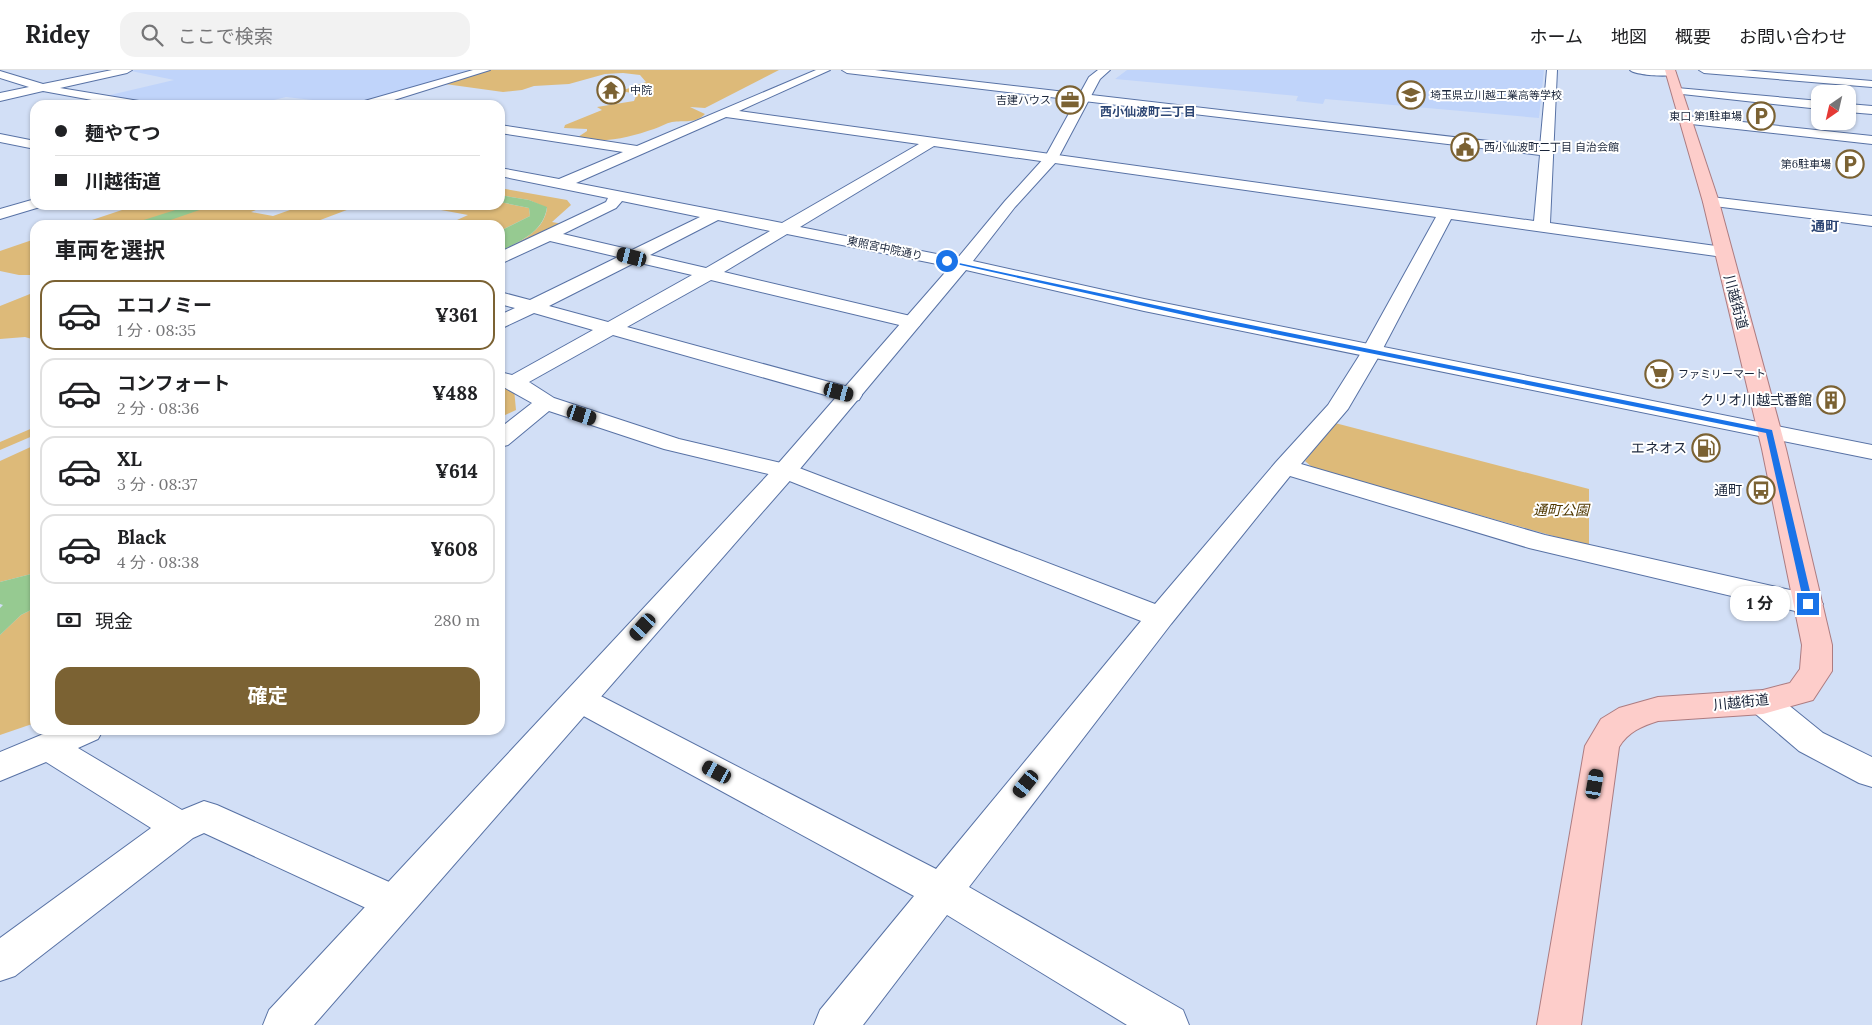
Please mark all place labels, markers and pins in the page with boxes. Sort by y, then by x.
temple icon: 中院 [596,75,626,105]
school or university icon: 埼玉県立川越工業高等学校 [1396,80,1426,110]
place label: 中院 [630,83,652,97]
office icon: 吉建ハウス [1055,85,1085,115]
place label: 埼玉県立川越工業高等学校 [1430,88,1562,102]
place label: 吉建ハウス [996,93,1051,107]
parking icon: 東口 第1駐車場 [1746,101,1776,131]
place label: 東口 第1駐車場 [1669,109,1742,123]
public building icon: 西小仙波町二丁目 自治会館 [1450,132,1480,162]
place label: 西小仙波町二丁目 自治会館 [1484,140,1619,154]
parking icon: 第6駐車場 [1835,149,1865,179]
place label: 第6駐車場 [1781,157,1831,171]
supermarket icon: ファミリーマート [1644,359,1674,389]
place label: ファミリーマート [1678,367,1766,381]
building icon: クリオ川越弍番館 [1816,385,1846,415]
place label: クリオ川越弍番館 [1700,391,1812,409]
fuel station icon: エネオス [1691,433,1721,463]
place label: エネオス [1631,439,1687,457]
bus stop icon: 通町 [1746,475,1776,505]
place label: 通町 [1714,481,1742,499]

